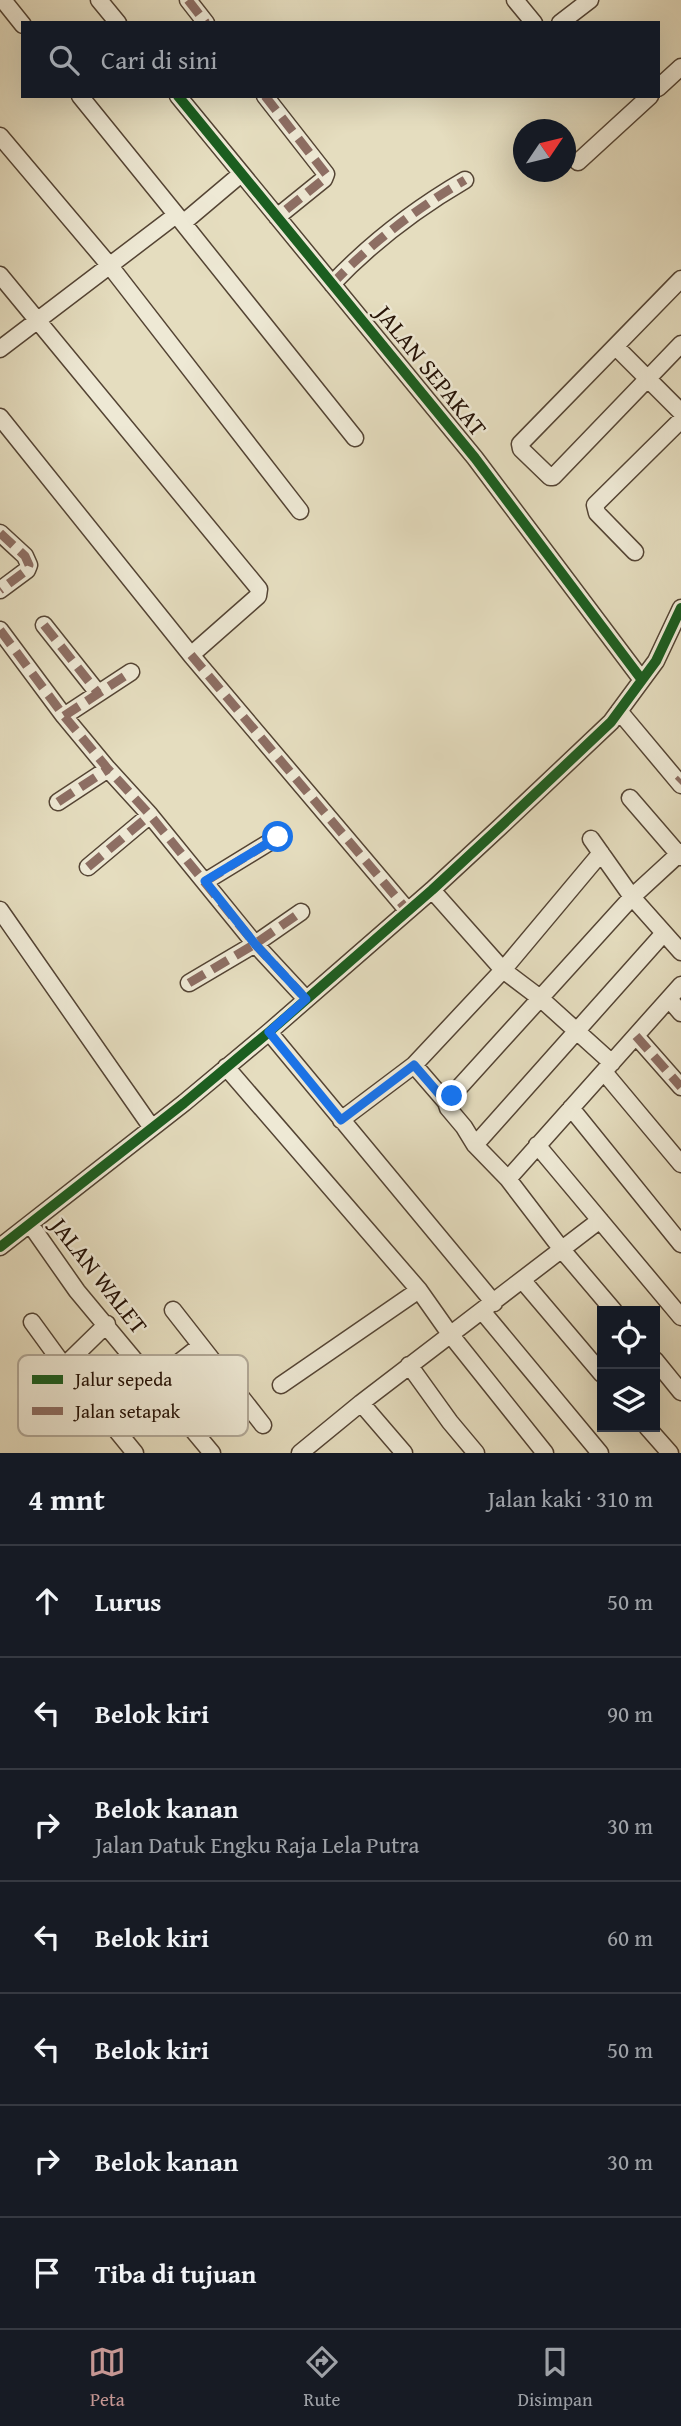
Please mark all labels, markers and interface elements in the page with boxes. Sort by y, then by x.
search box [21,21,660,98]
text: Cari di sini [101,40,218,79]
icon: search [45,41,83,79]
north arrow [513,119,576,182]
street label: JALAN SEPAKAT [365,295,495,444]
route start [262,821,293,852]
route end [436,1080,467,1111]
street label: JALAN WALET [41,1208,156,1342]
map controls [597,1306,660,1432]
button: locate [597,1306,660,1369]
legend [18,1355,248,1436]
text: Jalur sepeda [73,1365,172,1393]
button: layers [597,1369,660,1432]
text: Jalan setapak [73,1397,181,1425]
text: 4 mnt [28,1477,105,1521]
text: Jalan kaki · 310 m [488,1482,653,1515]
icon: ahead [28,1582,66,1620]
text: Lurus [95,1582,161,1621]
text: 50 m [607,1585,653,1618]
icon: left [28,1694,66,1732]
text: Belok kiri [95,1694,209,1733]
text: 90 m [607,1697,653,1730]
text: Belok kanan [95,1789,238,1828]
icon: right [28,1806,66,1844]
text: 30 m [607,1809,653,1842]
text: Jalan Datuk Engku Raja Lela Putra [95,1828,419,1861]
icon: left [28,1918,66,1956]
text: Belok kiri [95,1918,209,1957]
text: 60 m [607,1921,653,1954]
icon: left [28,2030,66,2068]
text: Belok kiri [95,2030,209,2069]
text: 50 m [607,2033,653,2066]
icon: right [28,2142,66,2180]
text: Belok kanan [95,2142,238,2181]
text: 30 m [607,2145,653,2178]
icon: arrive [28,2254,66,2292]
text: Tiba di tujuan [95,2254,256,2293]
tab: Peta [88,2343,126,2413]
tab: Rute [303,2343,341,2413]
tab: Disimpan [517,2343,593,2413]

